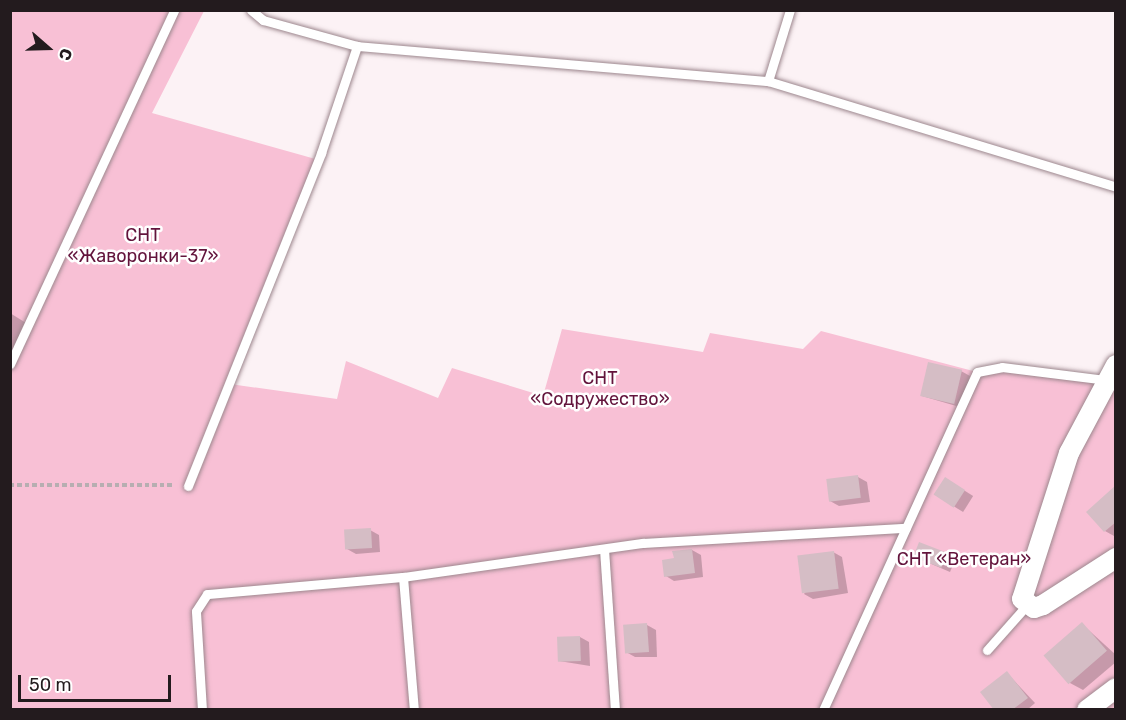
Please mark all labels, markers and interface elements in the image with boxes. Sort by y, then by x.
north arrow [18,18,78,78]
text: С [55,46,76,63]
park label: СНТ «Жаворонки-37» [67,225,219,268]
park label: СНТ «Содружество» [530,368,670,410]
park label: СНТ «Ветеран» [897,548,1031,570]
scale bar [21,663,174,701]
text: 50 m [29,674,72,696]

